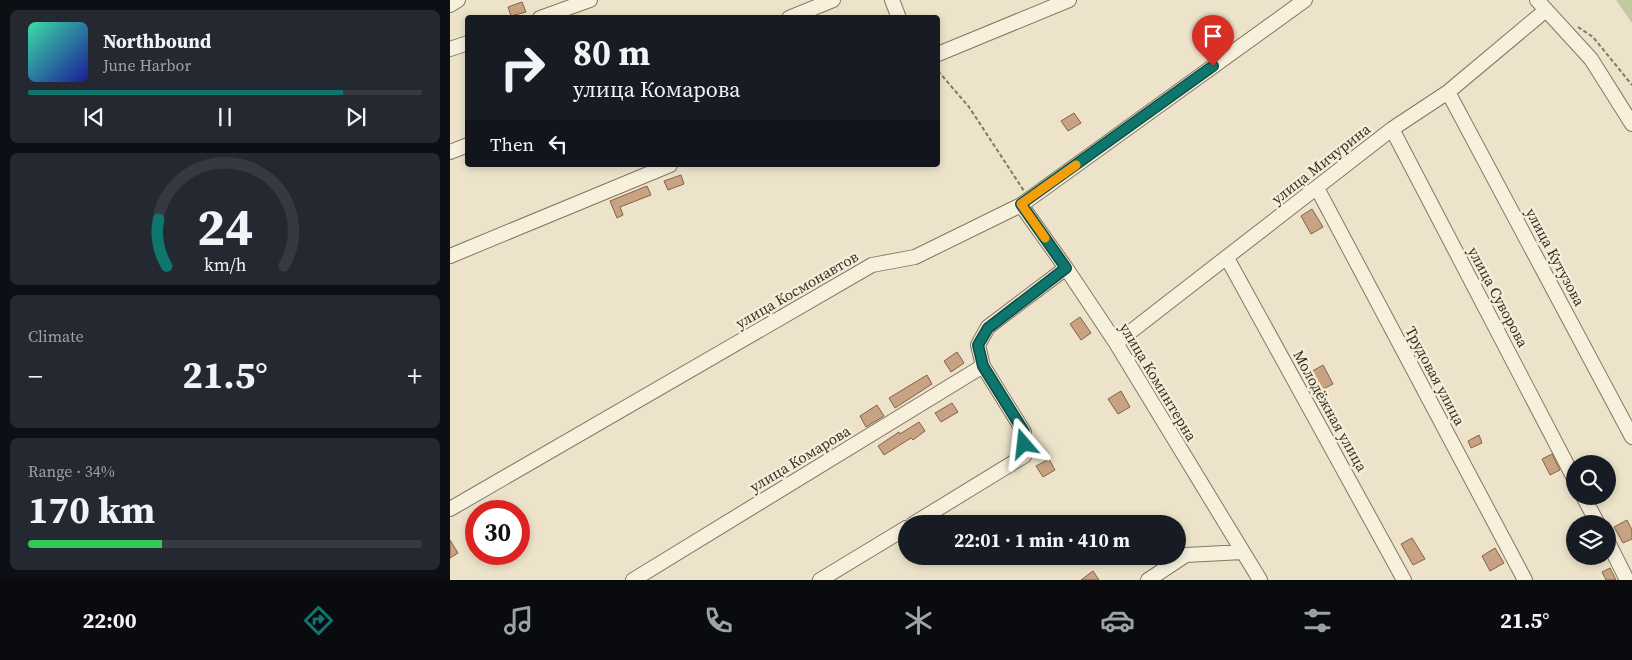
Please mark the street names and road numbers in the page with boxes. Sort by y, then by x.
street label: улица Мичурина [1267,118,1375,209]
street label: улица Кутузова [1521,204,1590,310]
street label: улица Суворова [1463,243,1534,351]
street label: улица Космонавтов [732,246,862,333]
street label: улица Коминтерна [1115,319,1202,445]
street label: Трудовая улица [1400,323,1471,429]
street label: Молодёжная улица [1288,346,1373,476]
street label: улица Комарова [745,420,854,497]

